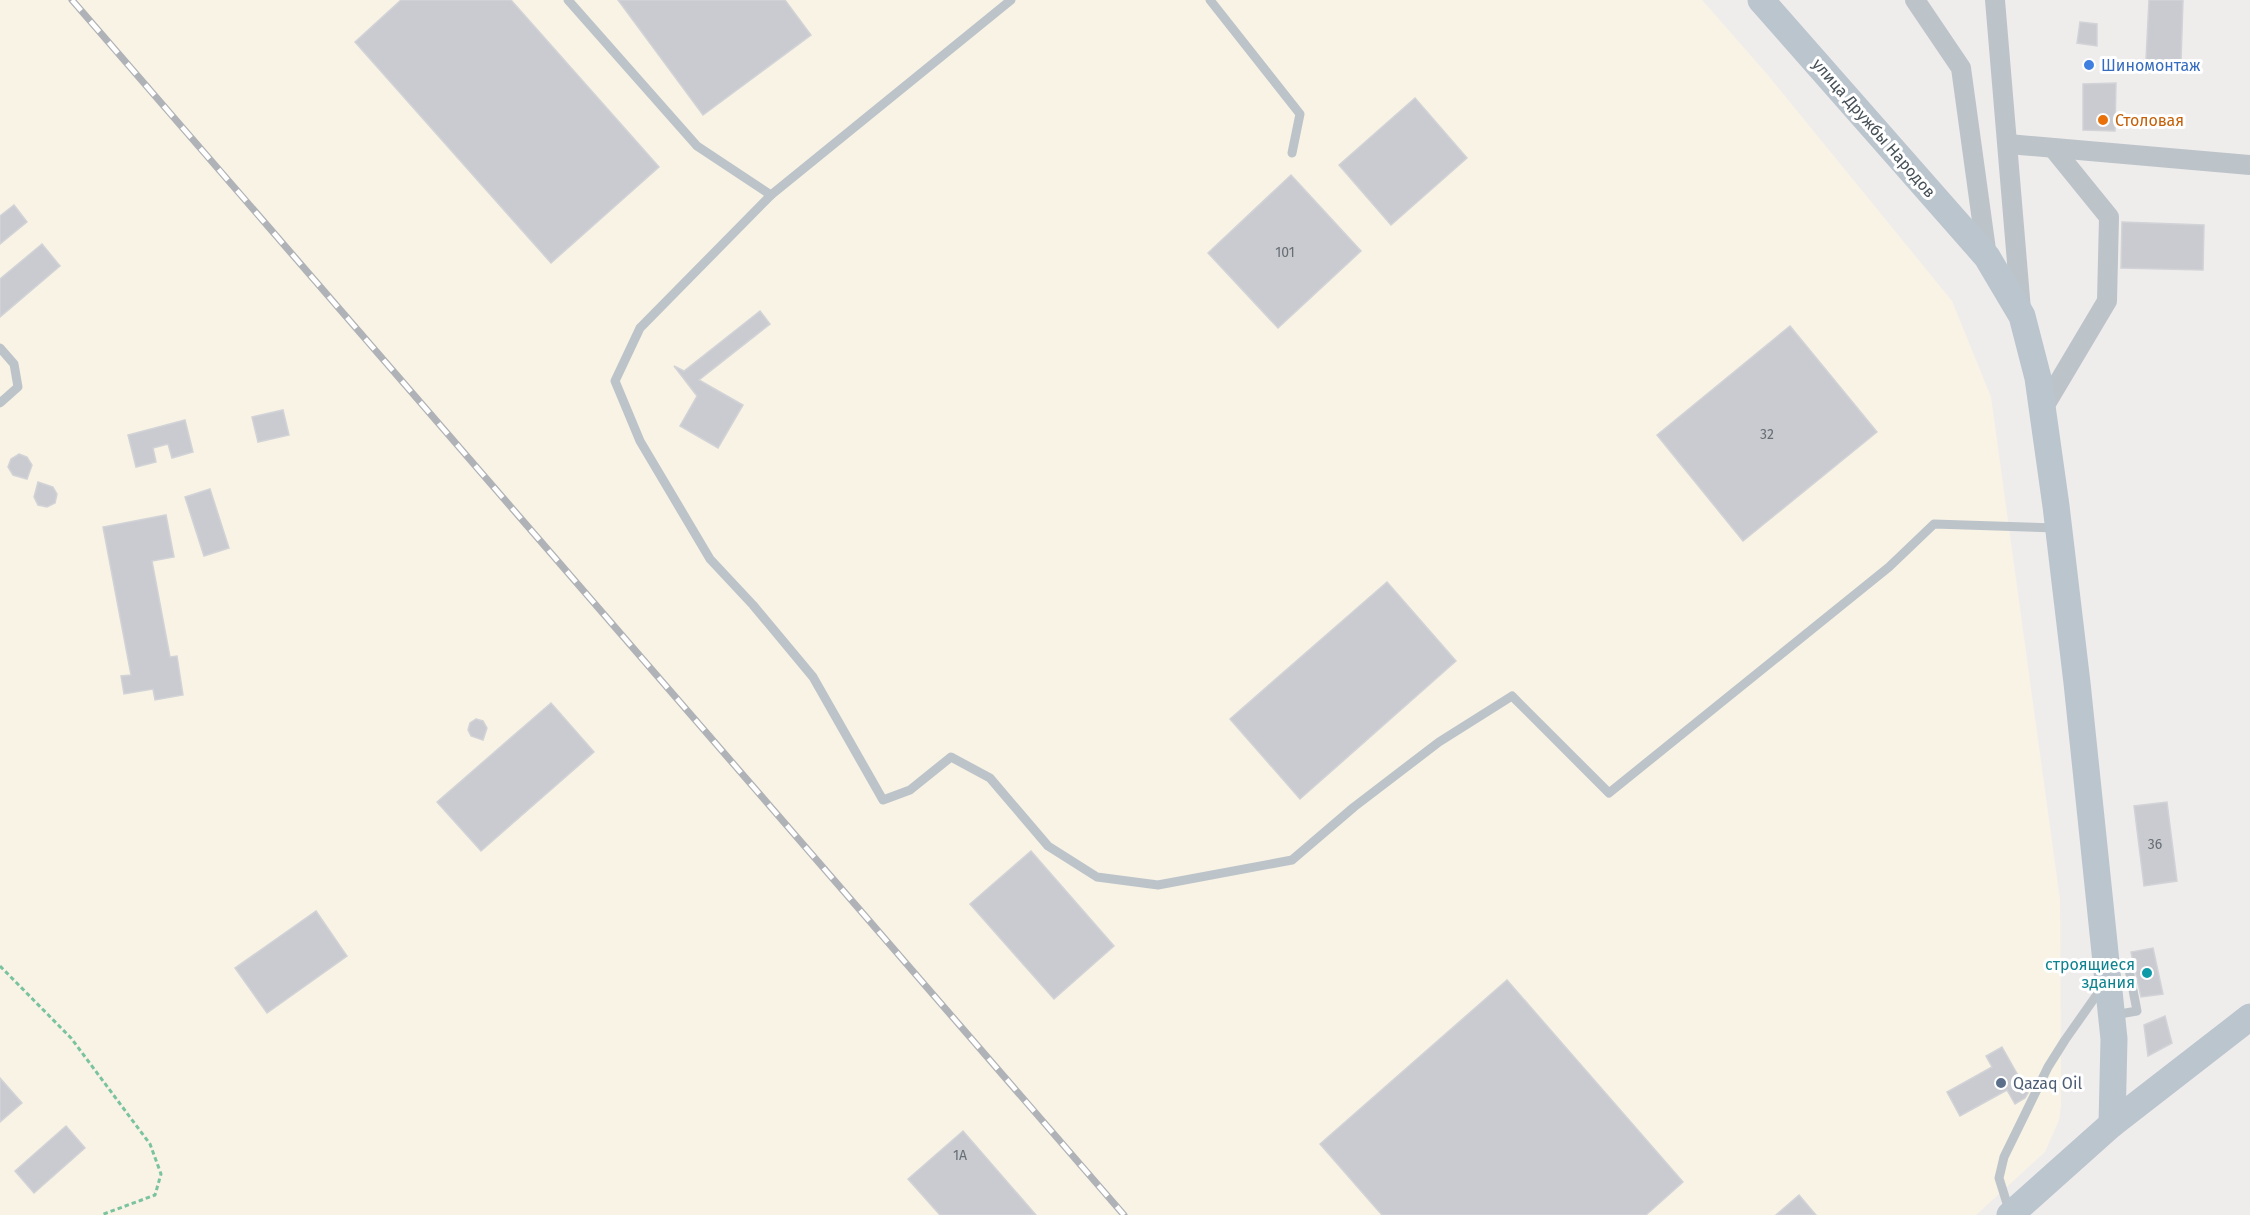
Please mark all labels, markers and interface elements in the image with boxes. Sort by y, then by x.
street label: улица Дружбы Народов [1808,55,1940,201]
place label: Шиномонтаж [2101,56,2201,75]
marker: Шиномонтаж [2082,58,2096,72]
place label: Столовая [2115,111,2184,130]
marker: Столовая [2096,113,2110,127]
house number: 101 [1275,244,1295,261]
house number: 32 [1760,426,1774,443]
house number: 36 [2148,836,2162,853]
place label: строящиеся здания [2045,955,2135,992]
marker: строящиеся здания [2140,966,2154,980]
place label: Qazaq Oil [2013,1074,2082,1093]
marker: Qazaq Oil [1994,1076,2008,1090]
house number: 1А [953,1147,967,1164]

